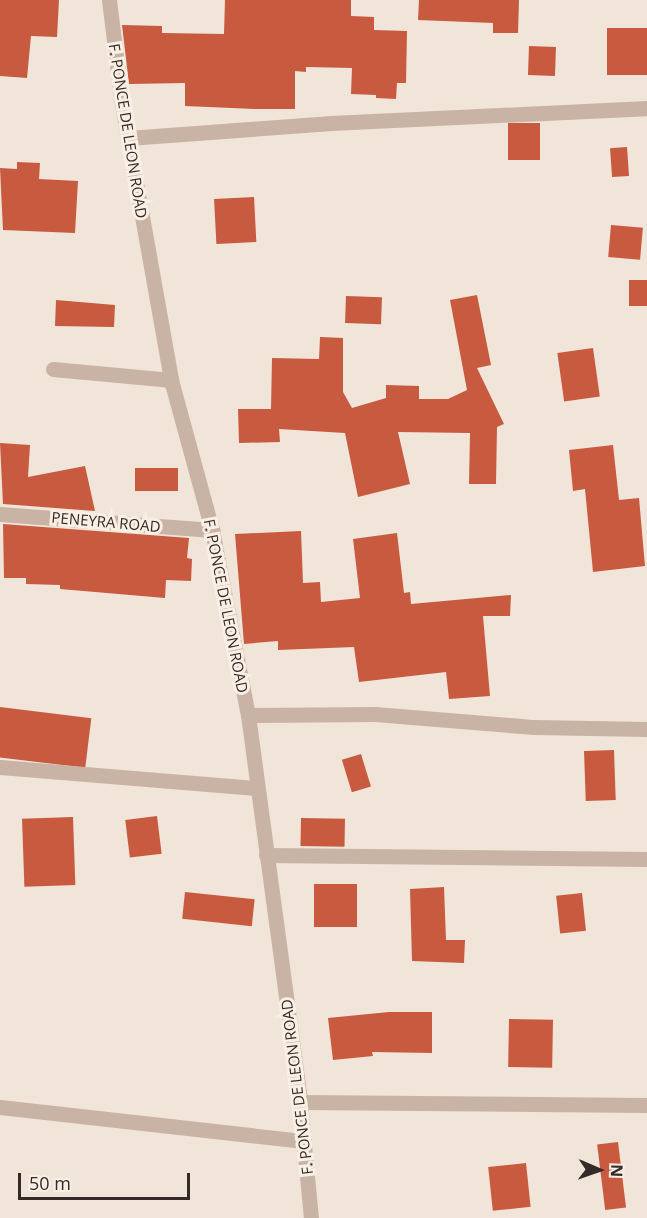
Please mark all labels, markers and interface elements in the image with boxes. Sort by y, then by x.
street label: F. PONCE DE LEON ROAD [105,42,151,220]
street label: PENEYRA ROAD [51,508,161,536]
street label: F. PONCE DE LEON ROAD [200,518,252,694]
street label: F. PONCE DE LEON ROAD [277,998,317,1176]
north arrow [569,1140,629,1200]
scale bar [21,1161,194,1199]
text: N [606,1164,628,1178]
text: 50 m [29,1171,71,1195]

